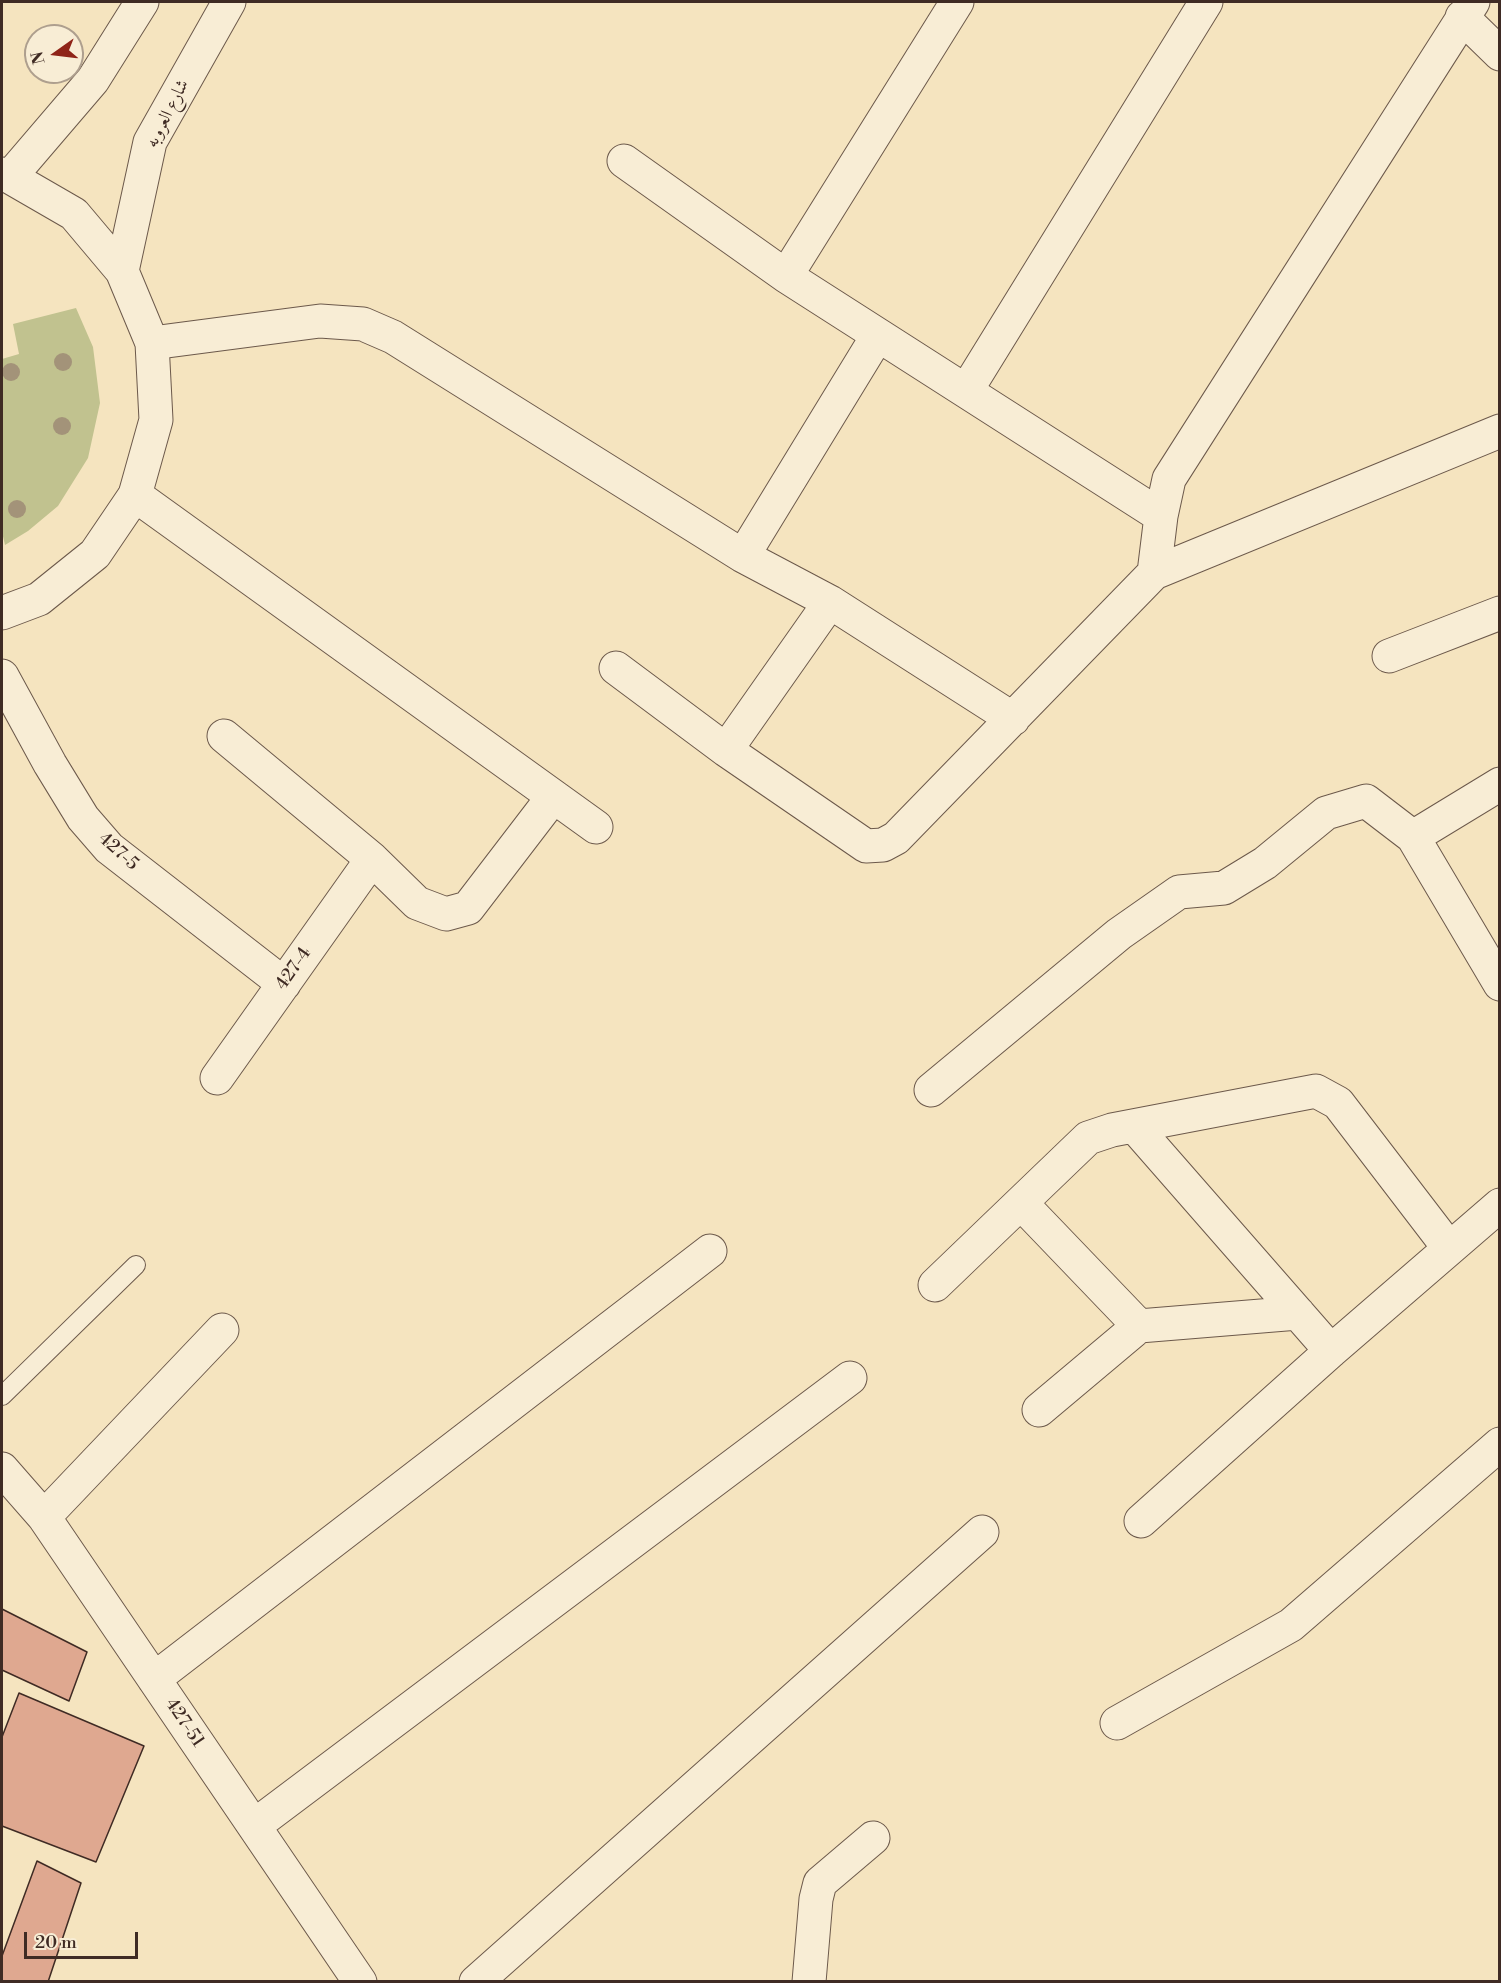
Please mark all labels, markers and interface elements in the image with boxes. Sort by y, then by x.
north arrow [24,24,84,84]
text: N [27,49,50,66]
street label: شارع العروبه [142,76,194,152]
street label: 427-5 [94,828,142,876]
street label: 427-4 [272,943,316,995]
street label: 427-51 [160,1695,208,1751]
scale bar [27,1920,141,1958]
text: 20 m [35,1931,77,1954]

